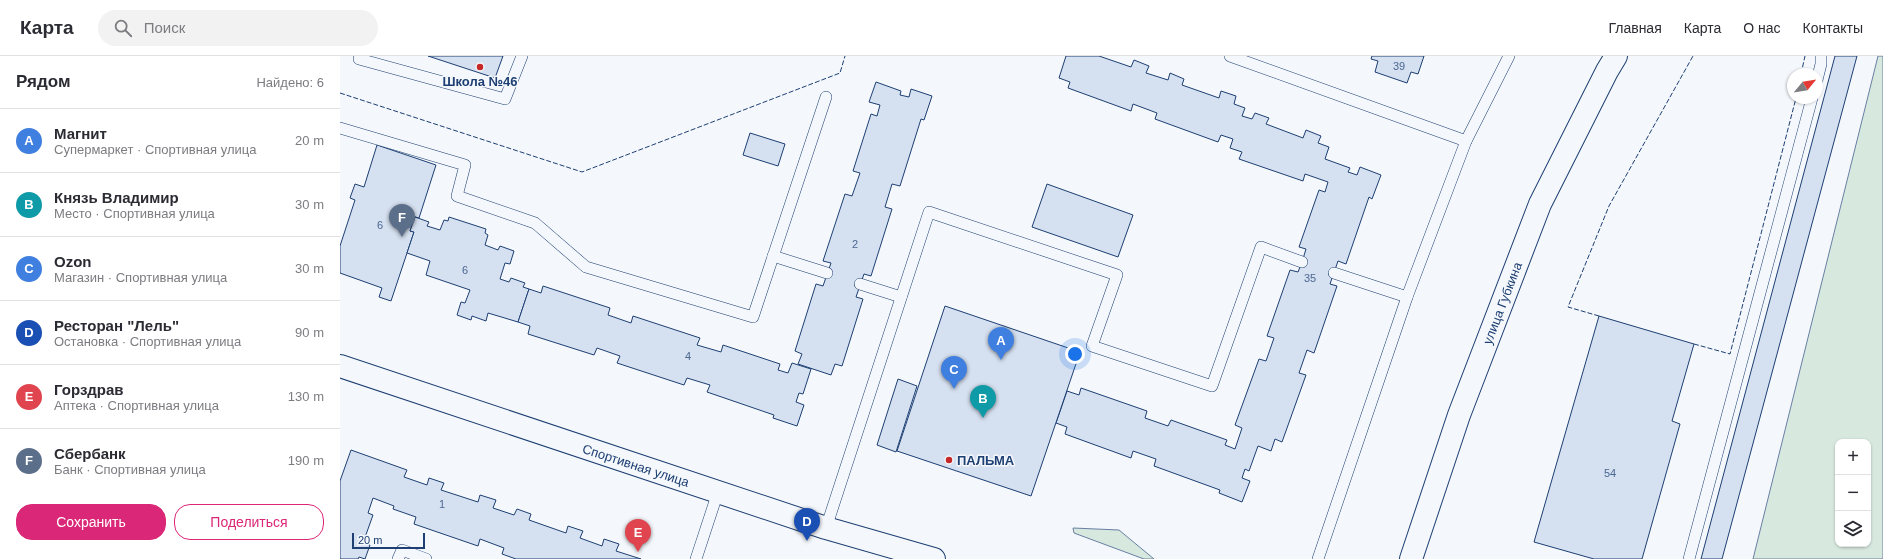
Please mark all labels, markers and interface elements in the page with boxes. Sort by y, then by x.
search box [98,10,378,46]
text: Карта [20,17,74,38]
icon: search [112,17,134,39]
text: Поиск [144,19,185,36]
text: Главная [1608,20,1662,36]
text: Карта [1684,20,1721,36]
text: О нас [1743,20,1781,36]
text: Контакты [1803,20,1863,36]
house number: 39 [1393,60,1405,72]
marker: Школа №46 [475,62,485,72]
north arrow [1787,68,1823,104]
text: Рядом [16,72,71,91]
place label: Школа №46 [442,74,518,89]
text: Найдено: 6 [256,75,324,90]
text: Магнит [54,125,107,142]
text: A [24,133,34,148]
text: 20 m [295,133,324,148]
text: Супермаркет · Спортивная улица [54,142,256,157]
text: Князь Владимир [54,189,179,206]
text: B [24,197,34,212]
text: 30 m [295,197,324,212]
pin: F [389,204,415,237]
text: Место · Спортивная улица [54,206,215,221]
house number: 6 [377,219,383,231]
house number: 2 [852,238,858,250]
text: Ozon [54,253,92,270]
street label: улица Губкина [1480,259,1525,346]
text: C [24,261,34,276]
text: 30 m [295,261,324,276]
house number: 6 [462,264,468,276]
text: Магазин · Спортивная улица [54,270,227,285]
house number: 35 [1304,272,1316,284]
text: Ресторан "Лель" [54,317,179,334]
text: D [24,325,34,340]
text: 90 m [295,325,324,340]
pin: A [988,327,1014,360]
text: Остановка · Спортивная улица [54,334,241,349]
your location [1065,344,1085,364]
house number: 4 [685,350,691,362]
pin: C [941,356,967,389]
text: Горздрав [54,381,124,398]
pin: B [970,385,996,418]
text: E [25,389,33,404]
text: 130 m [288,389,324,404]
text: Аптека · Спортивная улица [54,398,219,413]
map controls [1835,439,1871,547]
button: + [1835,439,1871,475]
street label: Спортивная улица [580,441,692,490]
text: Сбербанк [54,445,126,462]
text: F [25,453,33,468]
text: 190 m [288,453,324,468]
place label: ПАЛЬМА [957,453,1015,468]
marker: ПАЛЬМА [944,455,954,465]
text: Банк · Спортивная улица [54,462,206,477]
house number: 54 [1604,467,1616,479]
button: − [1835,475,1871,511]
house number: 1 [439,498,445,510]
button: Сохранить [16,504,166,540]
button: Поделиться [174,504,324,540]
pin: D [794,508,820,541]
button: layers [1835,511,1871,547]
pin: E [625,519,651,552]
scale bar [352,531,425,550]
text: 20 m [358,534,382,546]

